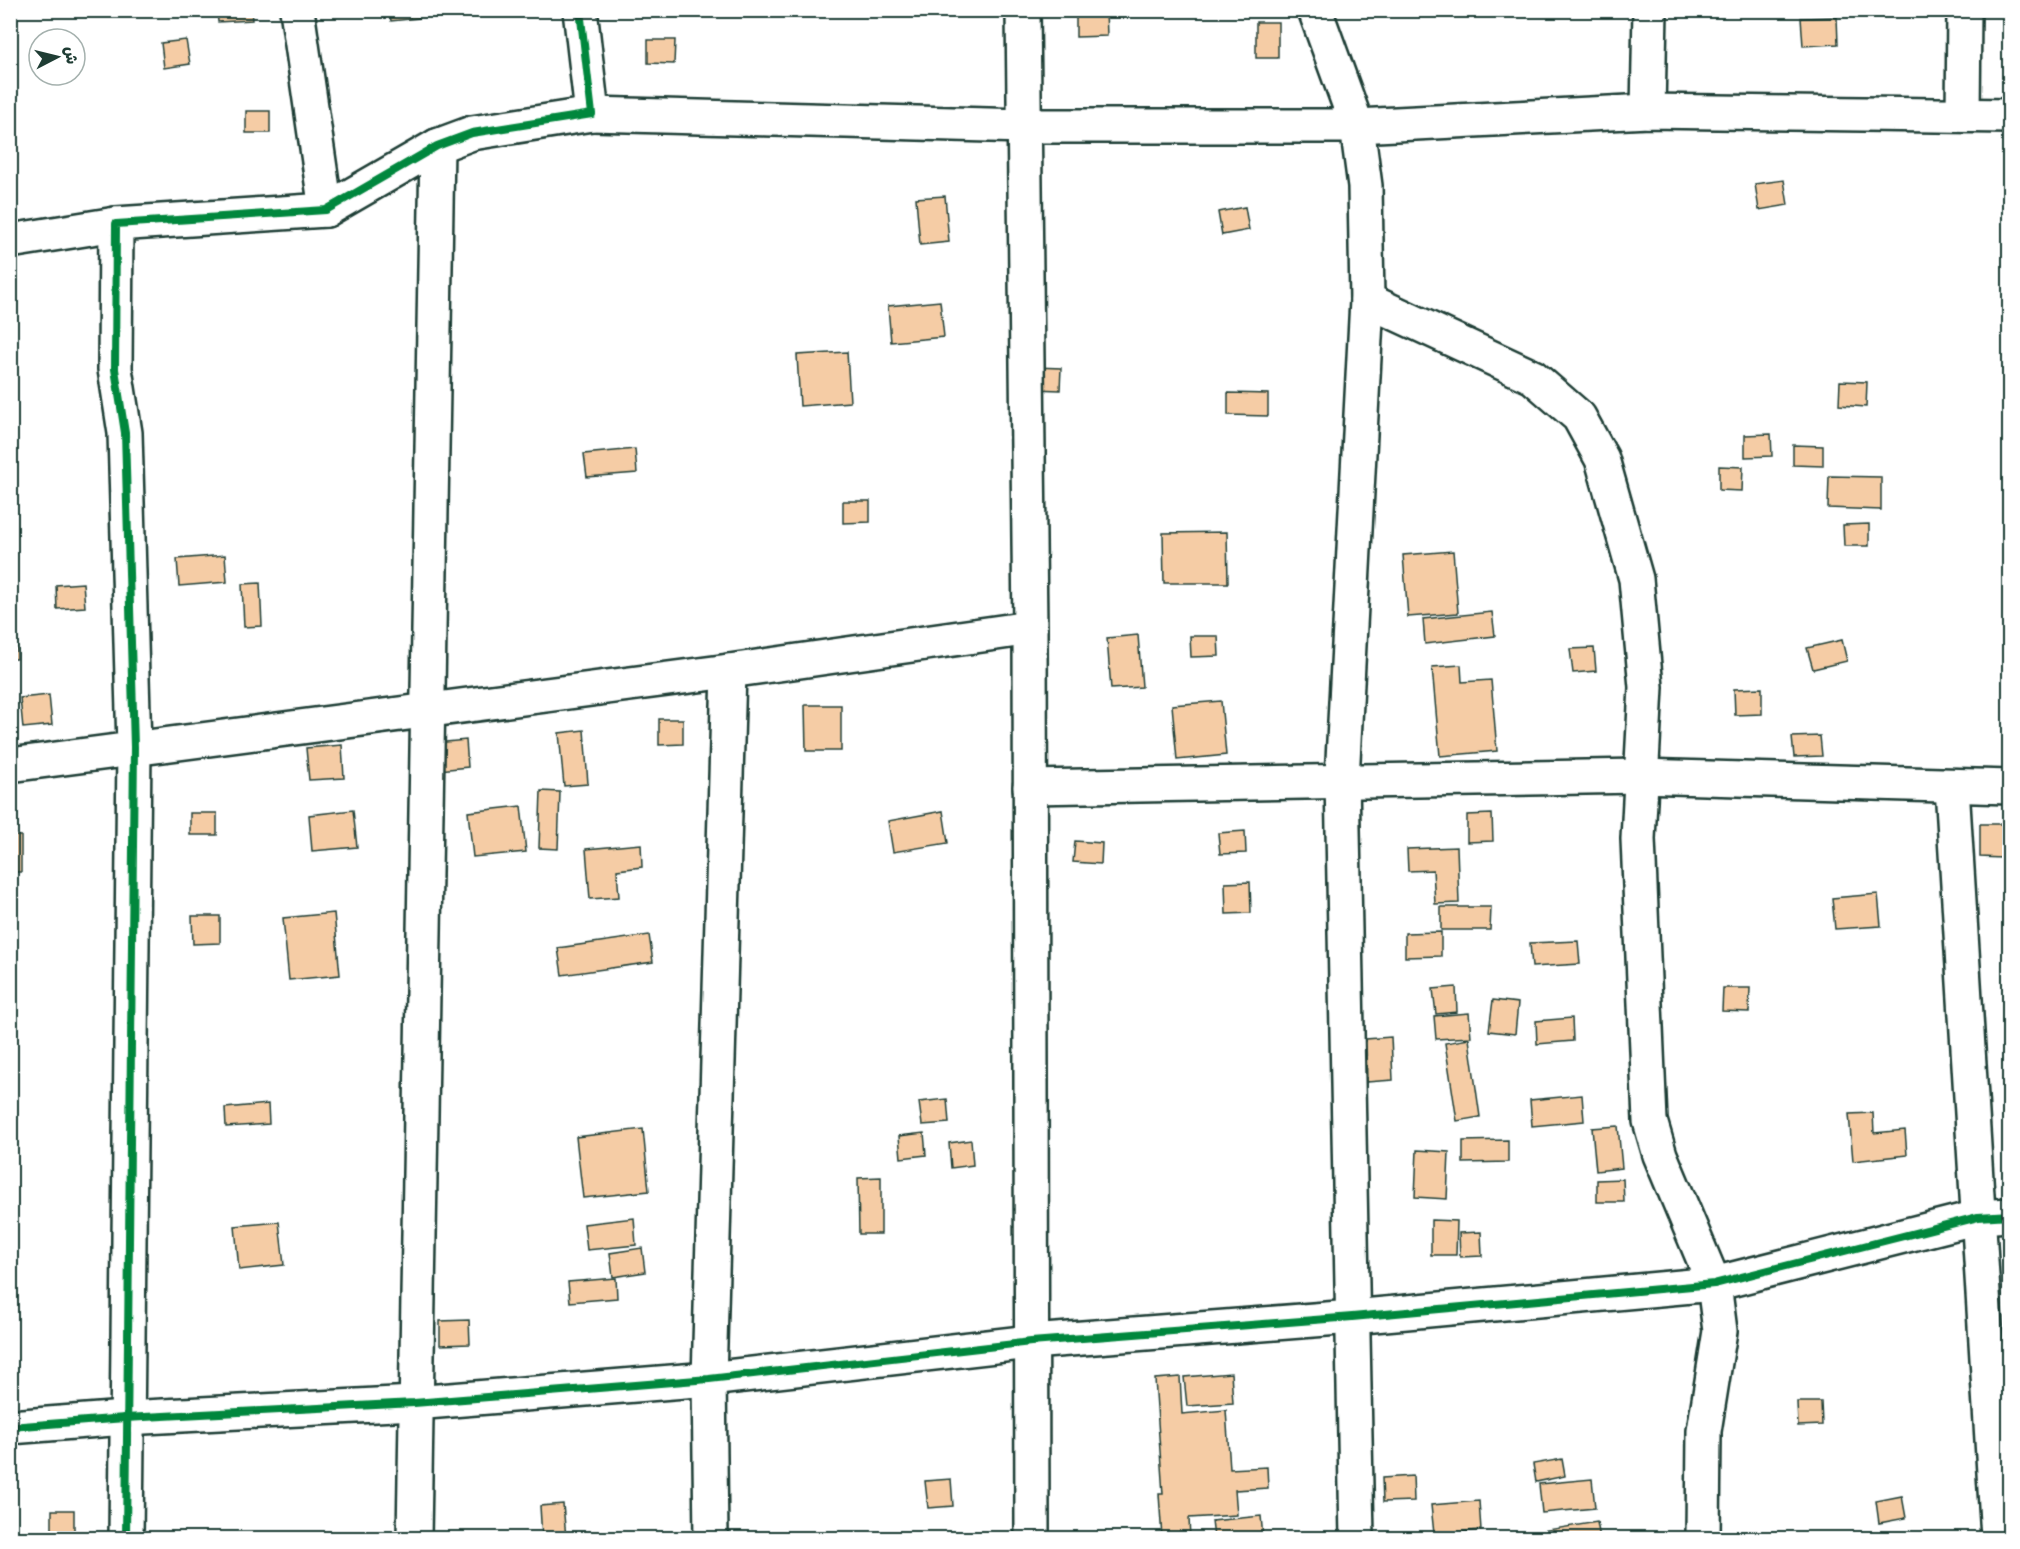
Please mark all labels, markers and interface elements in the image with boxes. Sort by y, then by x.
north arrow [27,27,87,87]
text: ش [60,45,83,65]

